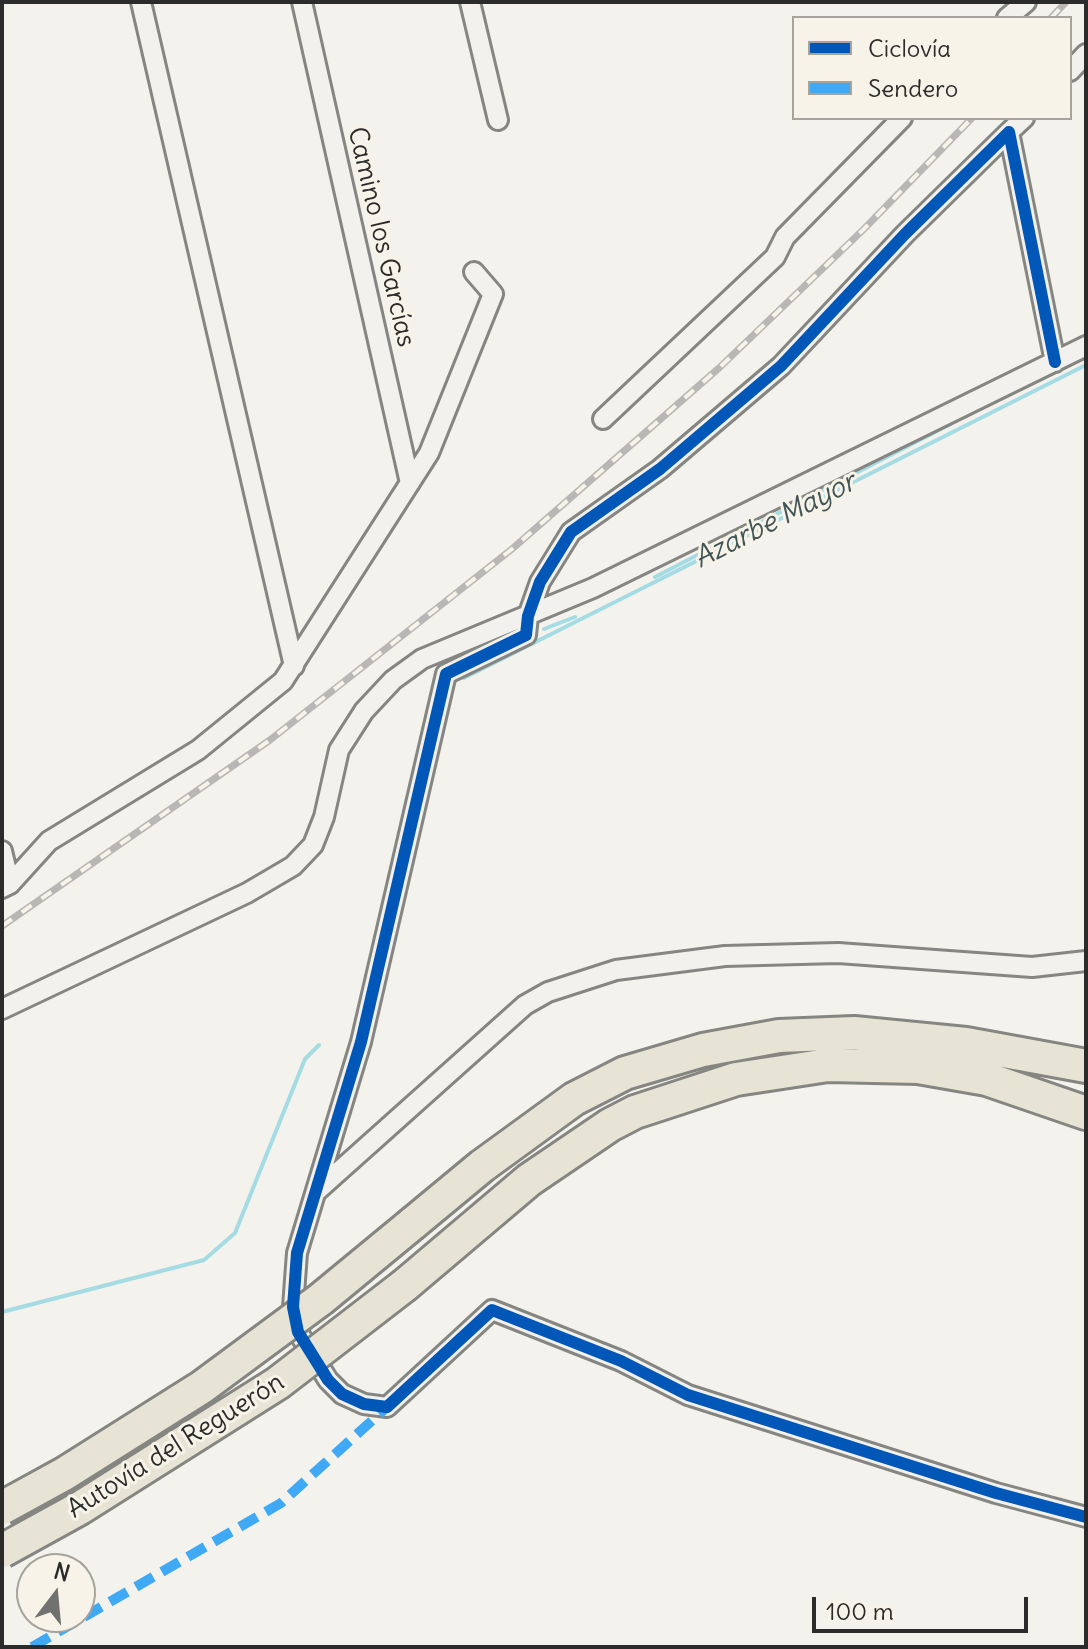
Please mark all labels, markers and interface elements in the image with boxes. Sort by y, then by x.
legend [792,16,1072,120]
text: Ciclovía [868,33,951,63]
text: Sendero [868,73,958,103]
street label: Camino los Garcías [341,124,421,350]
water label: Azarbe Mayor [688,466,862,576]
street label: Autovía del Reguerón [62,1367,290,1525]
north arrow [16,1553,96,1633]
text: N [51,1556,73,1587]
scale bar [816,1581,1032,1631]
text: 100 m [826,1596,894,1626]

